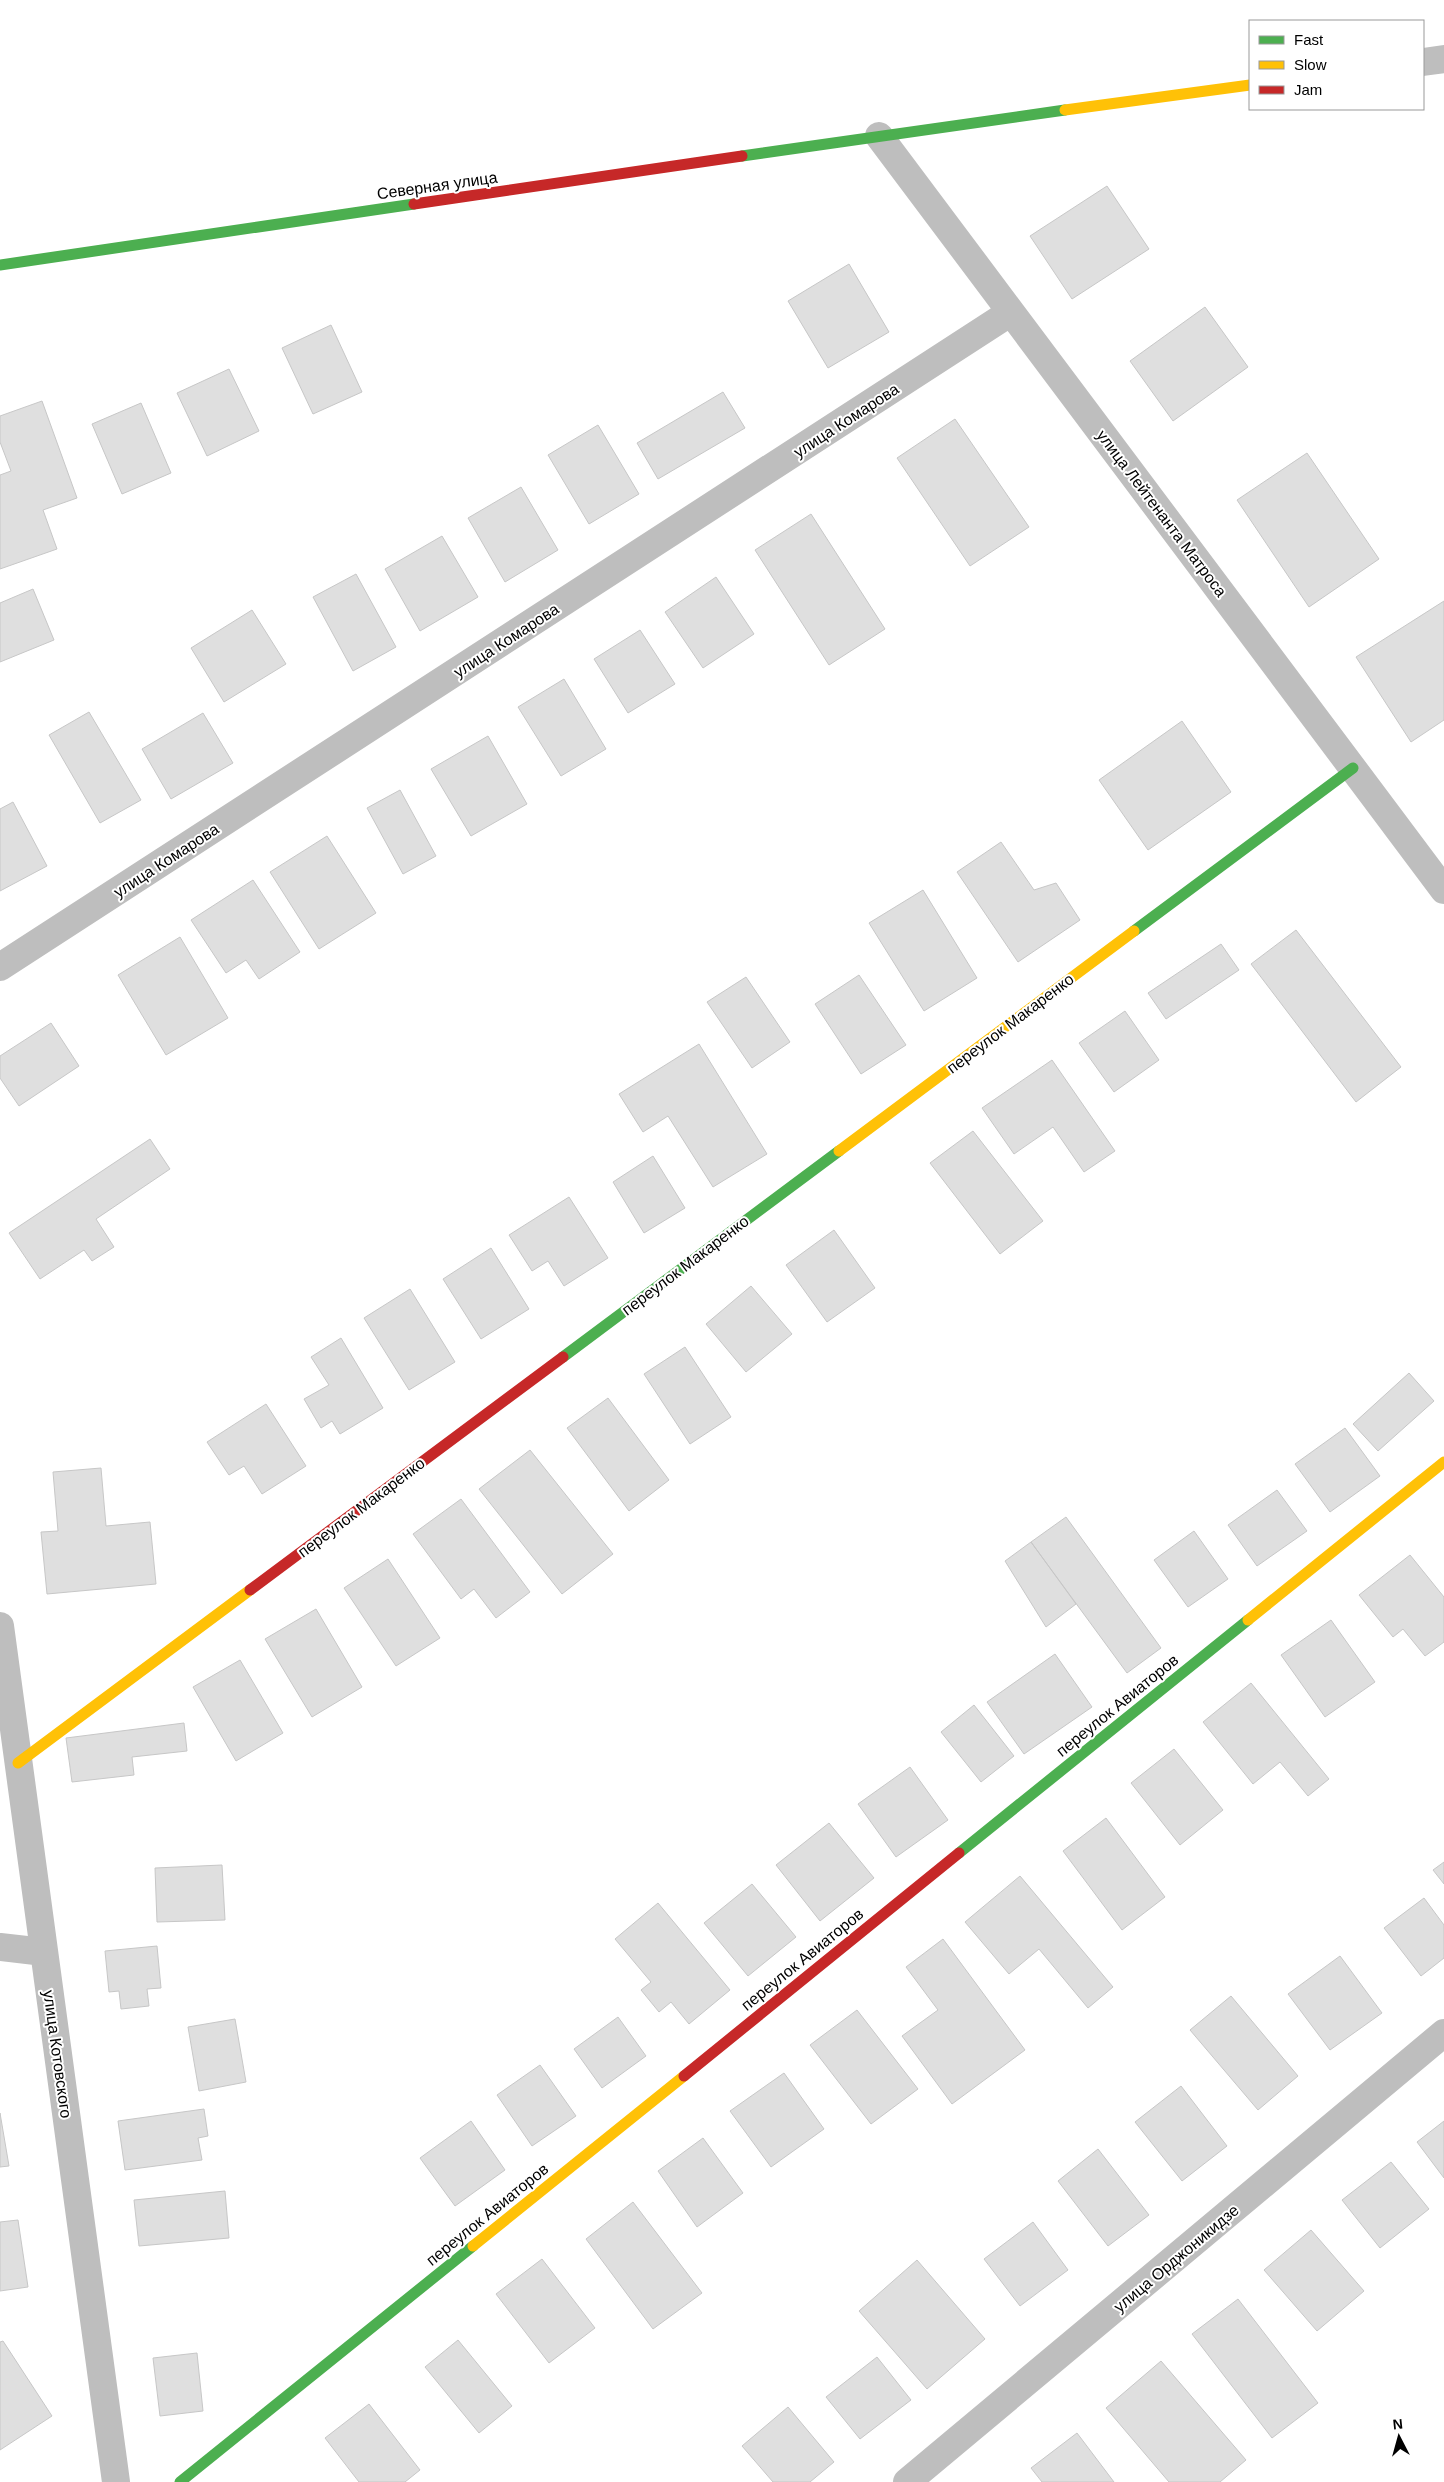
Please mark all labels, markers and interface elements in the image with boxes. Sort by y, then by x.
legend [1249,20,1424,110]
text: Fast [1294,31,1324,48]
text: Slow [1294,56,1327,73]
text: Jam [1294,81,1322,98]
street label: Северная улица [376,169,498,202]
street label: улица Комарова [791,380,902,461]
street label: улица Лейтенанта Матроса [1093,427,1230,600]
street label: улица Комарова [451,600,562,681]
street label: улица Комарова [111,820,222,901]
street label: переулок Макаренко [944,970,1077,1077]
street label: переулок Макаренко [619,1212,752,1319]
street label: переулок Макаренко [295,1454,428,1561]
street label: переулок Авиаторов [1053,1651,1182,1760]
street label: переулок Авиаторов [738,1905,867,2014]
street label: улица Котовского [40,1989,75,2119]
street label: переулок Авиаторов [423,2160,552,2269]
street label: улица Орджоникидзе [1111,2201,1242,2315]
north arrow [1374,2412,1424,2462]
text: N [1392,2416,1404,2433]

